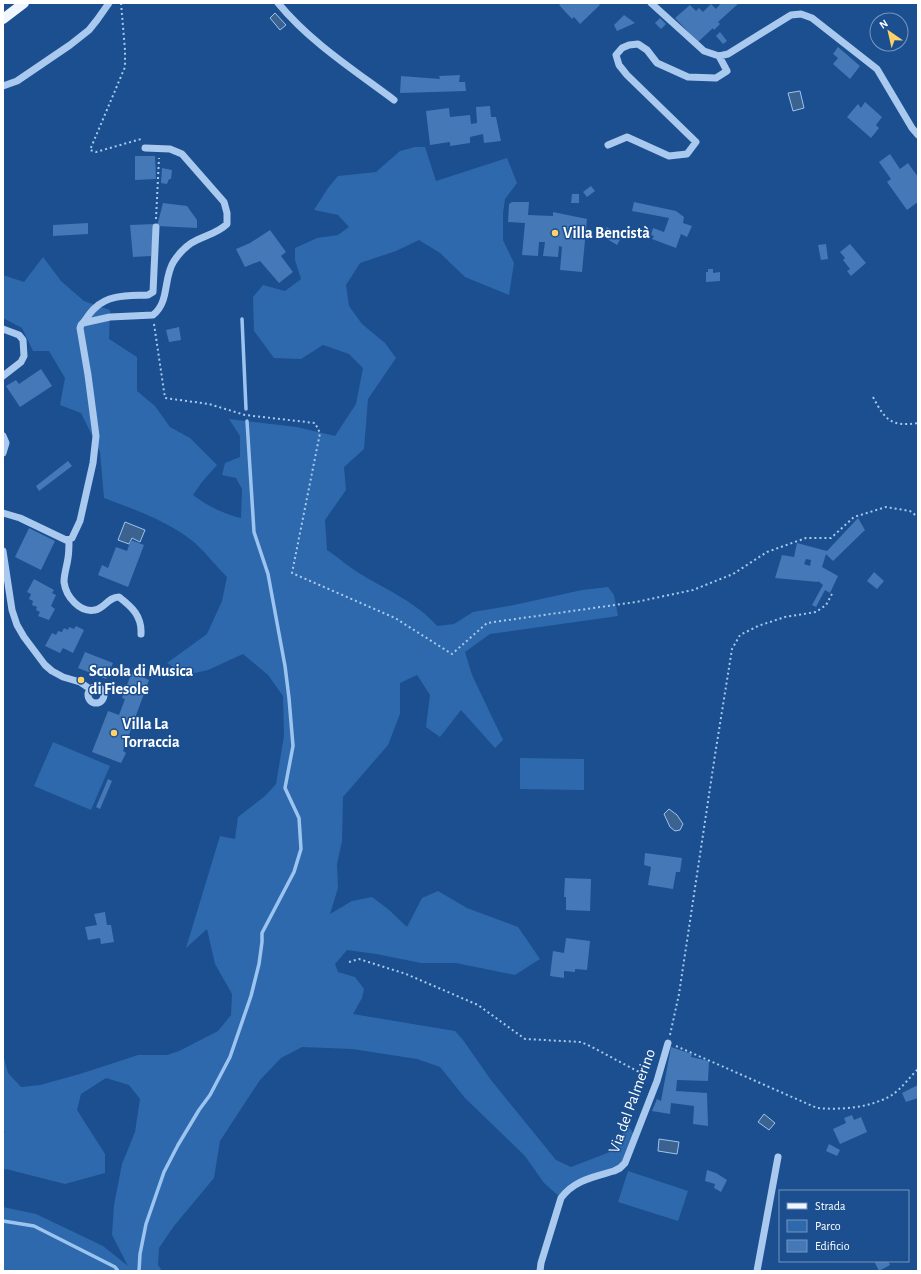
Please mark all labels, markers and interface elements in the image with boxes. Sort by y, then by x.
north arrow [869,12,909,52]
text: N [877,17,890,31]
place label: Villa Bencistà [563,225,650,241]
marker: Villa Bencistà [550,228,560,238]
place label: Scuola di Musica di Fiesole [89,663,194,697]
marker: Scuola di Musica di Fiesole [76,675,86,685]
place label: Villa La Torraccia [122,716,180,750]
marker: Villa La Torraccia [109,728,119,738]
street label: Via del Palmerino [606,1047,658,1155]
legend [779,1190,909,1262]
text: Strada [815,1200,846,1212]
text: Parco [815,1220,841,1232]
text: Edificio [815,1240,850,1252]

